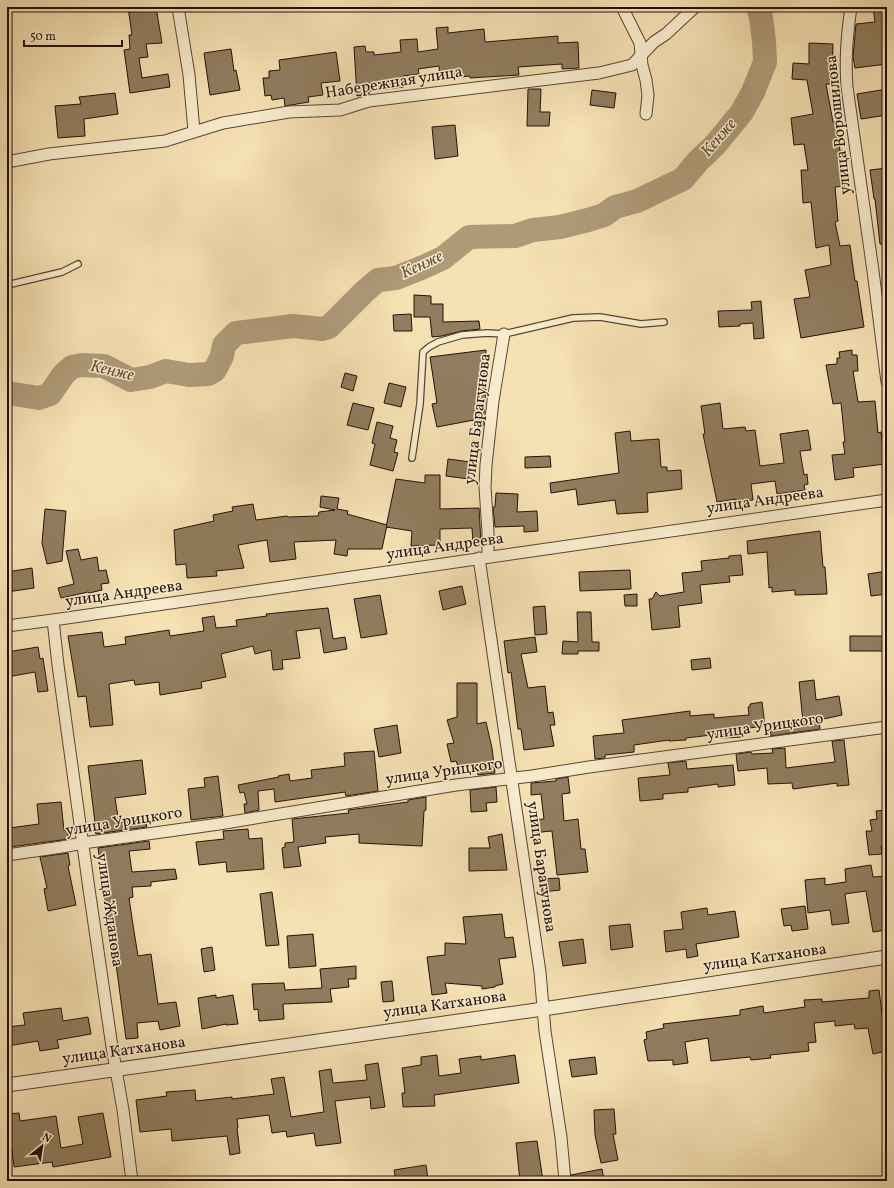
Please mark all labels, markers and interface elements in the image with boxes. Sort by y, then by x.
scale bar [24,22,122,48]
text: 50 m [30,29,56,45]
street label: улица Ворошилова [821,54,857,196]
street label: Набережная улица [324,61,464,105]
water label: Кенже [696,113,743,162]
water label: Кенже [397,245,448,285]
street label: улица Барагунова [459,352,497,486]
water label: Кенже [88,355,137,387]
street label: улица Андреева [705,482,825,520]
street label: улица Андреева [385,528,505,566]
street label: улица Андреева [64,575,184,613]
street label: улица Урицкого [705,708,825,746]
street label: улица Урицкого [384,753,504,791]
street label: улица Барагунова [521,800,561,934]
street label: улица Урицкого [64,802,184,842]
street label: улица Жданова [90,852,128,968]
street label: улица Катханова [702,938,828,978]
street label: улица Катханова [382,985,508,1025]
street label: улица Катханова [61,1031,187,1071]
north arrow [22,1126,62,1166]
text: N [39,1130,53,1147]

